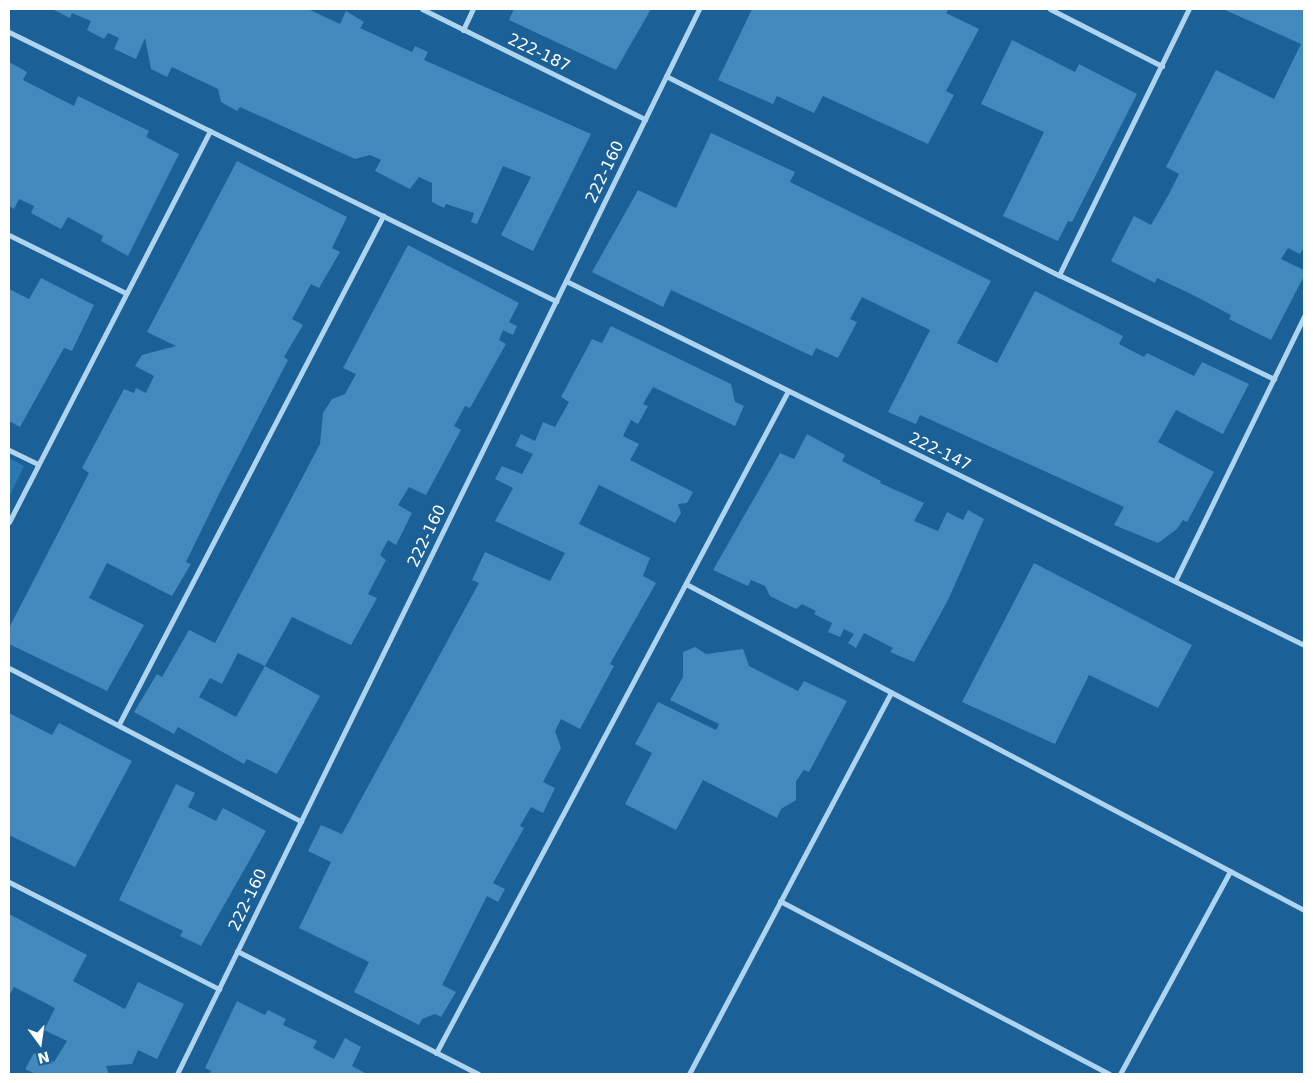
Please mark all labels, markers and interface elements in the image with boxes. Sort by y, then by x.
street label: 222-187 [505,30,573,76]
street label: 222-160 [582,138,628,206]
street label: 222-147 [906,429,974,475]
street label: 222-160 [404,502,450,570]
street label: 222-160 [225,866,271,934]
north arrow [15,1018,65,1068]
text: N [36,1048,51,1067]

